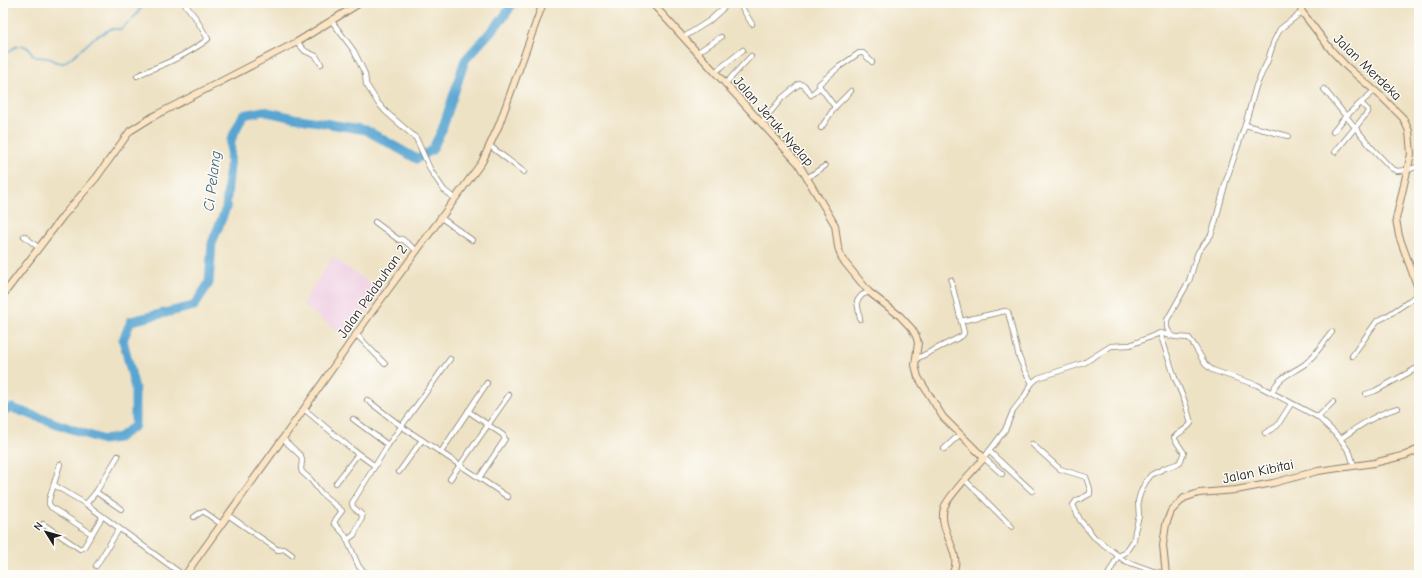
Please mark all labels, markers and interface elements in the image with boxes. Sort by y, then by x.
street label: Jalan Merdeka [1330,31,1405,104]
street label: Jalan Jeruk Nyelap [730,73,817,170]
water label: Ci Pelang [199,150,225,212]
street label: Jalan Pelabuhan 2 [334,241,411,341]
street label: Jalan Kibitai [1221,456,1295,487]
north arrow [26,512,66,552]
text: N [31,520,46,533]

